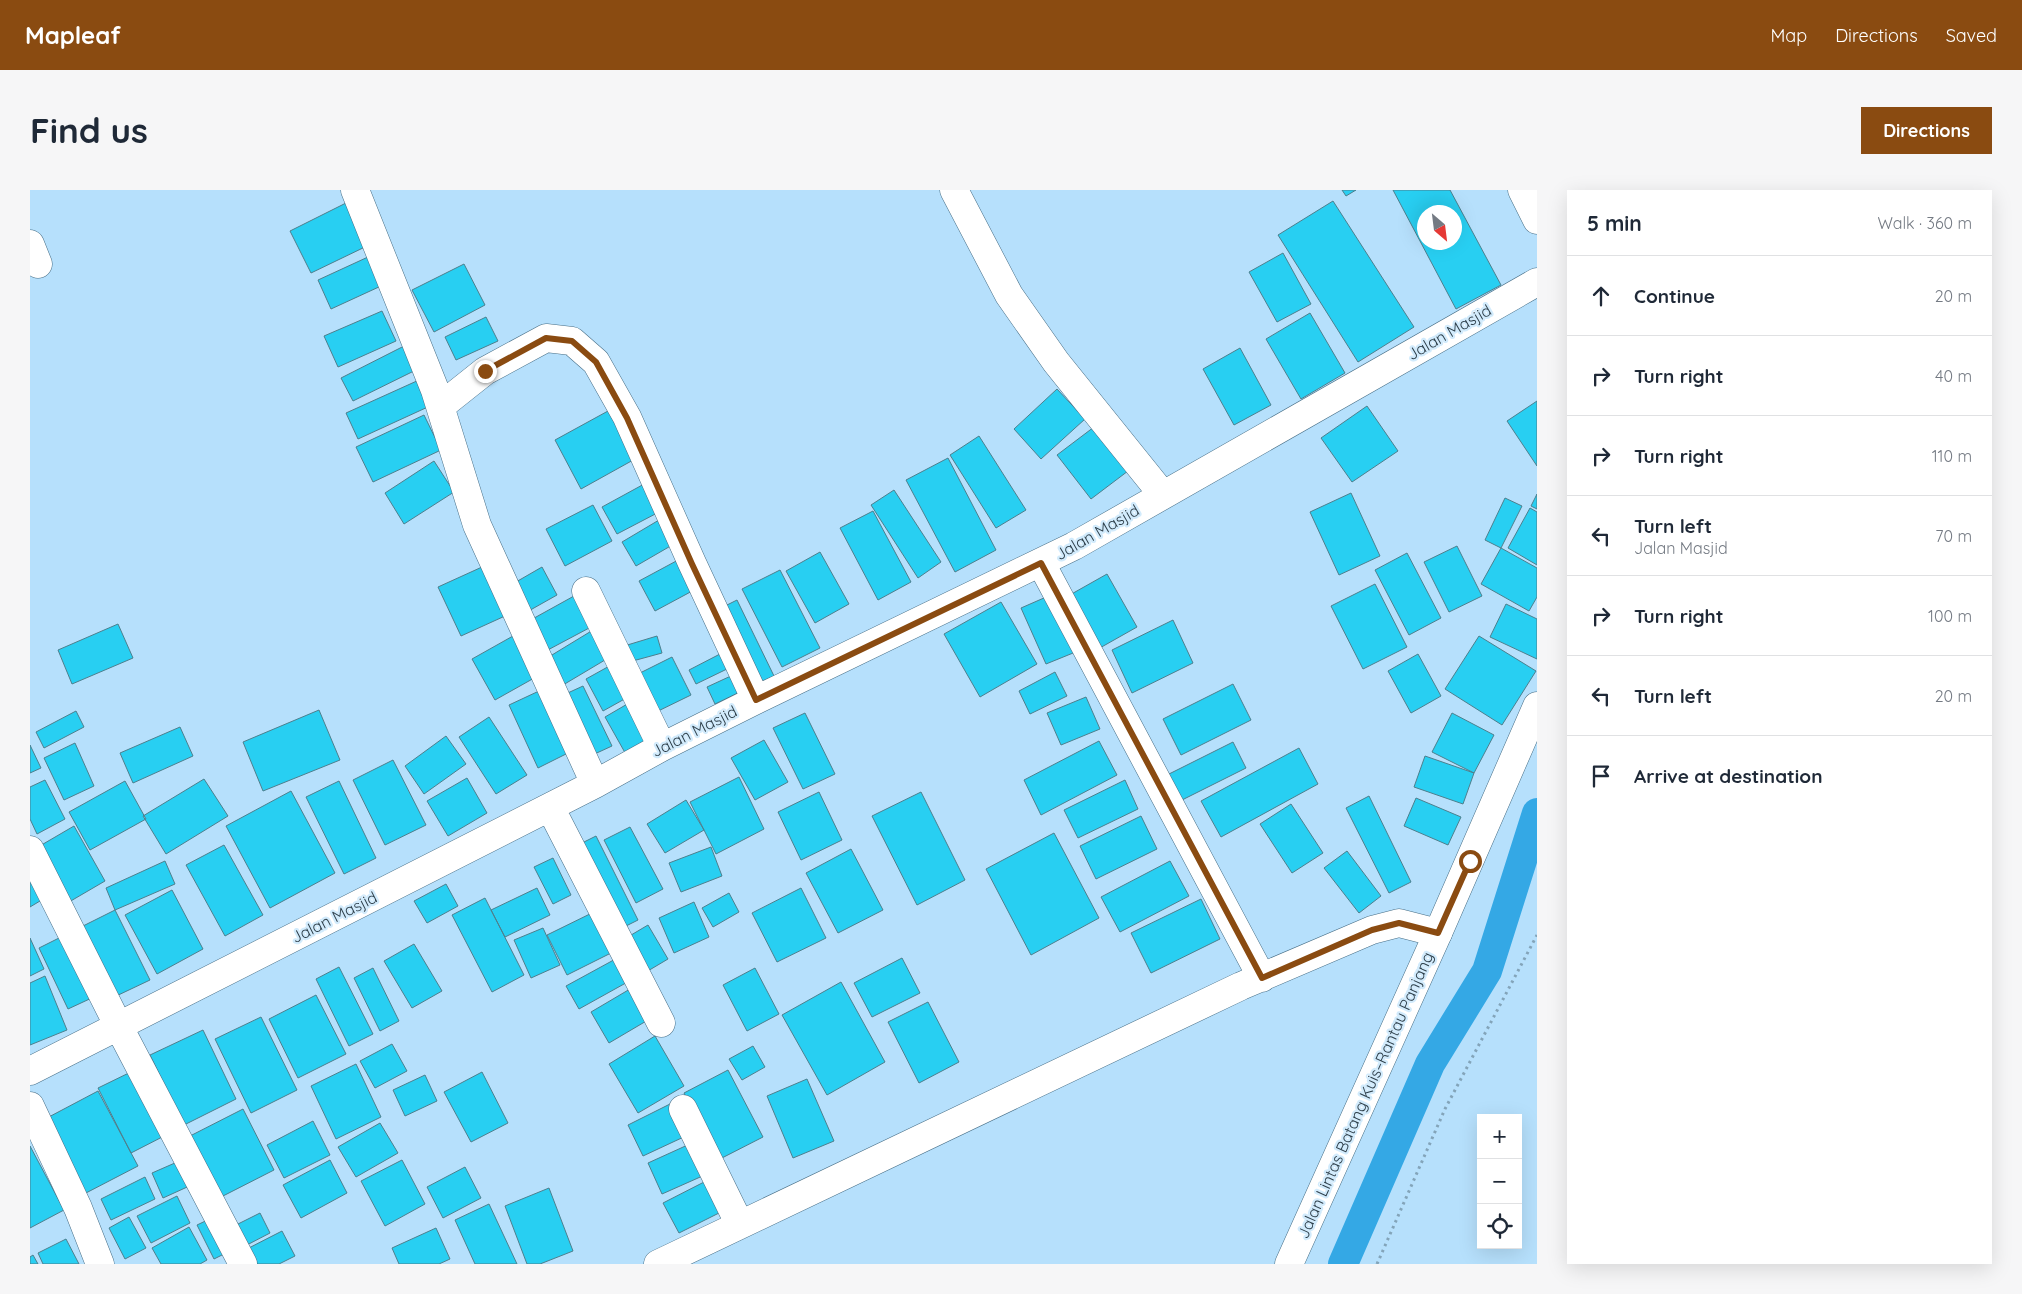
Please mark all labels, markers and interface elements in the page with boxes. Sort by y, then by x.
text: Mapleaf [25,20,121,50]
text: Map [1770,24,1807,47]
text: Directions [1835,24,1918,47]
text: Saved [1946,24,1997,47]
button: Directions [1861,107,1992,154]
text: Find us [30,108,148,152]
north arrow [1417,205,1462,250]
text: 5 min [1587,210,1642,236]
text: Walk · 360 m [1877,213,1972,233]
icon: ahead [1587,282,1615,310]
text: Continue [1634,284,1715,308]
text: 20 m [1935,286,1972,306]
street label: Jalan Masjid [1403,300,1495,364]
route end [474,360,497,383]
icon: right [1587,362,1615,390]
text: Turn right [1634,364,1723,388]
text: 40 m [1935,366,1972,386]
icon: right [1587,442,1615,470]
text: Turn right [1634,444,1723,468]
text: 110 m [1932,446,1972,466]
street label: Jalan Masjid [1051,500,1143,564]
text: Turn left [1634,514,1712,538]
icon: left [1587,522,1615,550]
text: 70 m [1935,526,1972,546]
text: Jalan Masjid [1634,538,1728,558]
icon: right [1587,602,1615,630]
text: Turn right [1634,604,1723,628]
text: 100 m [1928,606,1972,626]
icon: left [1587,682,1615,710]
text: Turn left [1634,684,1712,708]
text: 20 m [1935,686,1972,706]
street label: Jalan Masjid [648,701,740,761]
icon: arrive [1587,762,1615,790]
text: Arrive at destination [1634,764,1823,788]
route start [1459,850,1482,873]
street label: Jalan Masjid [288,887,380,947]
street label: Jalan Lintas Batang Kuis–Rantau Panjang [1293,949,1437,1241]
map controls [1477,1114,1522,1249]
button: + [1477,1114,1522,1159]
button: − [1477,1159,1522,1204]
button: locate [1477,1204,1522,1249]

